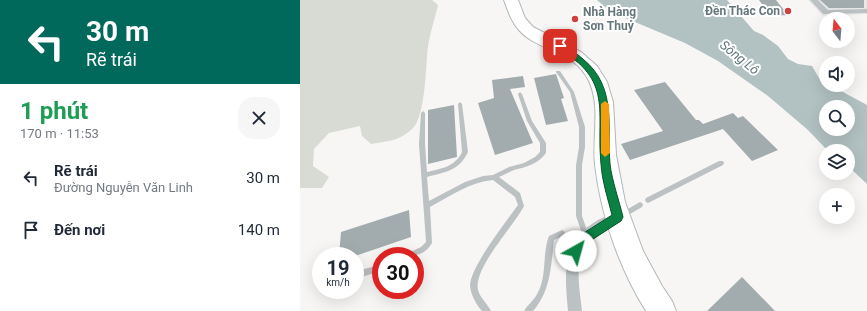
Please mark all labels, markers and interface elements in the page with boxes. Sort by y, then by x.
place label: Đền Thác Con [705,4,780,18]
place label: Nhà Hàng Sơn Thuỷ [583,5,636,33]
marker: Đền Thác Con [783,6,793,16]
north arrow [819,12,855,48]
map controls [819,12,855,224]
marker: Nhà Hàng Sơn Thuỷ [570,14,580,24]
text: 30 m [86,15,149,48]
icon: left [20,16,72,68]
pin [543,29,577,63]
icon: arrive [549,35,571,57]
water label: Sông Lô [717,37,762,78]
text: Rẽ trái [86,49,137,70]
button: sound [819,56,855,92]
text: 1 phút [20,97,88,125]
button: close [238,97,280,139]
button: search [819,100,855,136]
text: 170 m · 11:53 [20,126,99,141]
button: layers [819,144,855,180]
text: Rẽ trái [54,162,98,180]
icon: left [20,167,42,189]
text: 30 m [246,169,280,187]
text: Đường Nguyễn Văn Linh [54,180,193,195]
button: + [819,188,855,224]
icon: arrive [20,219,42,241]
text: Đến nơi [54,221,105,239]
text: 140 m [238,221,280,239]
position arrow [555,230,597,272]
speed limit sign: 30 [372,247,424,299]
text: 19 [327,256,349,280]
text: km/h [326,277,350,288]

